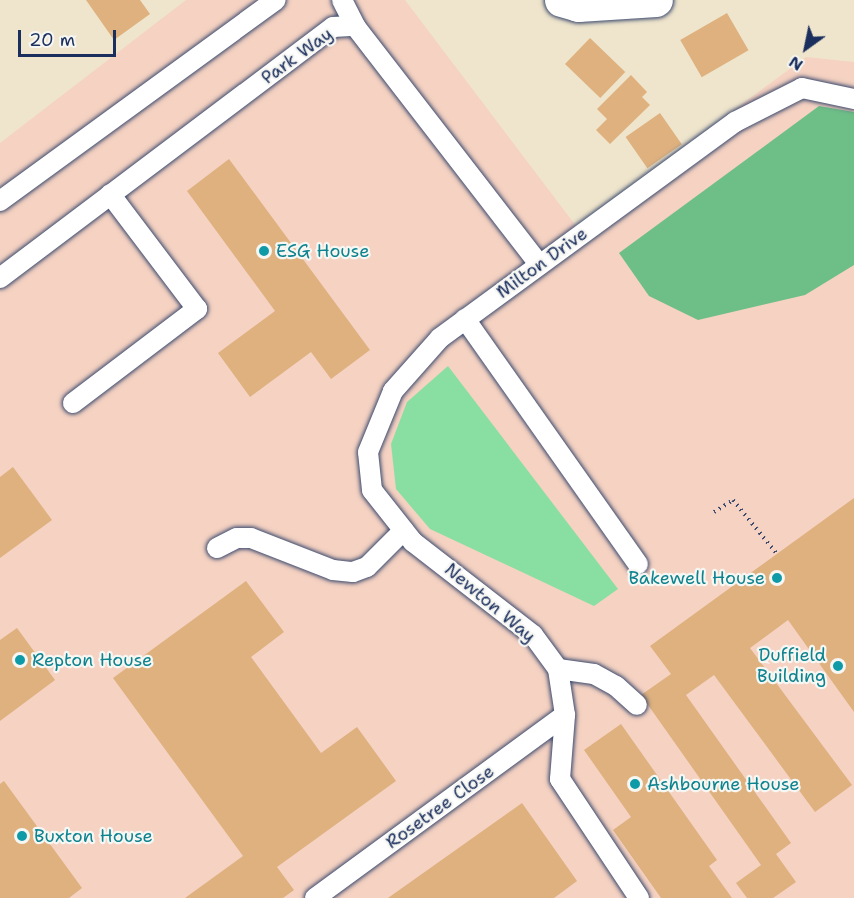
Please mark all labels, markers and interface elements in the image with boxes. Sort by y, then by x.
scale bar [21,18,118,56]
north arrow [776,18,836,78]
street label: Park Way [257,23,337,89]
text: 20 m [29,28,75,52]
text: N [785,51,807,76]
street label: Milton Drive [492,223,592,303]
place label: ESG House [276,240,369,262]
marker: ESG House [257,244,271,258]
street label: Newton Way [440,559,540,647]
place label: Bakewell House [628,567,765,589]
marker: Bakewell House [770,571,784,585]
place label: Duffield Building [757,645,826,688]
place label: Repton House [32,649,152,671]
marker: Repton House [13,653,27,667]
marker: Duffield Building [831,659,845,673]
street label: Rosetree Close [382,761,498,853]
place label: Ashbourne House [647,773,800,795]
marker: Ashbourne House [628,777,642,791]
place label: Buxton House [34,825,153,847]
marker: Buxton House [15,829,29,843]

